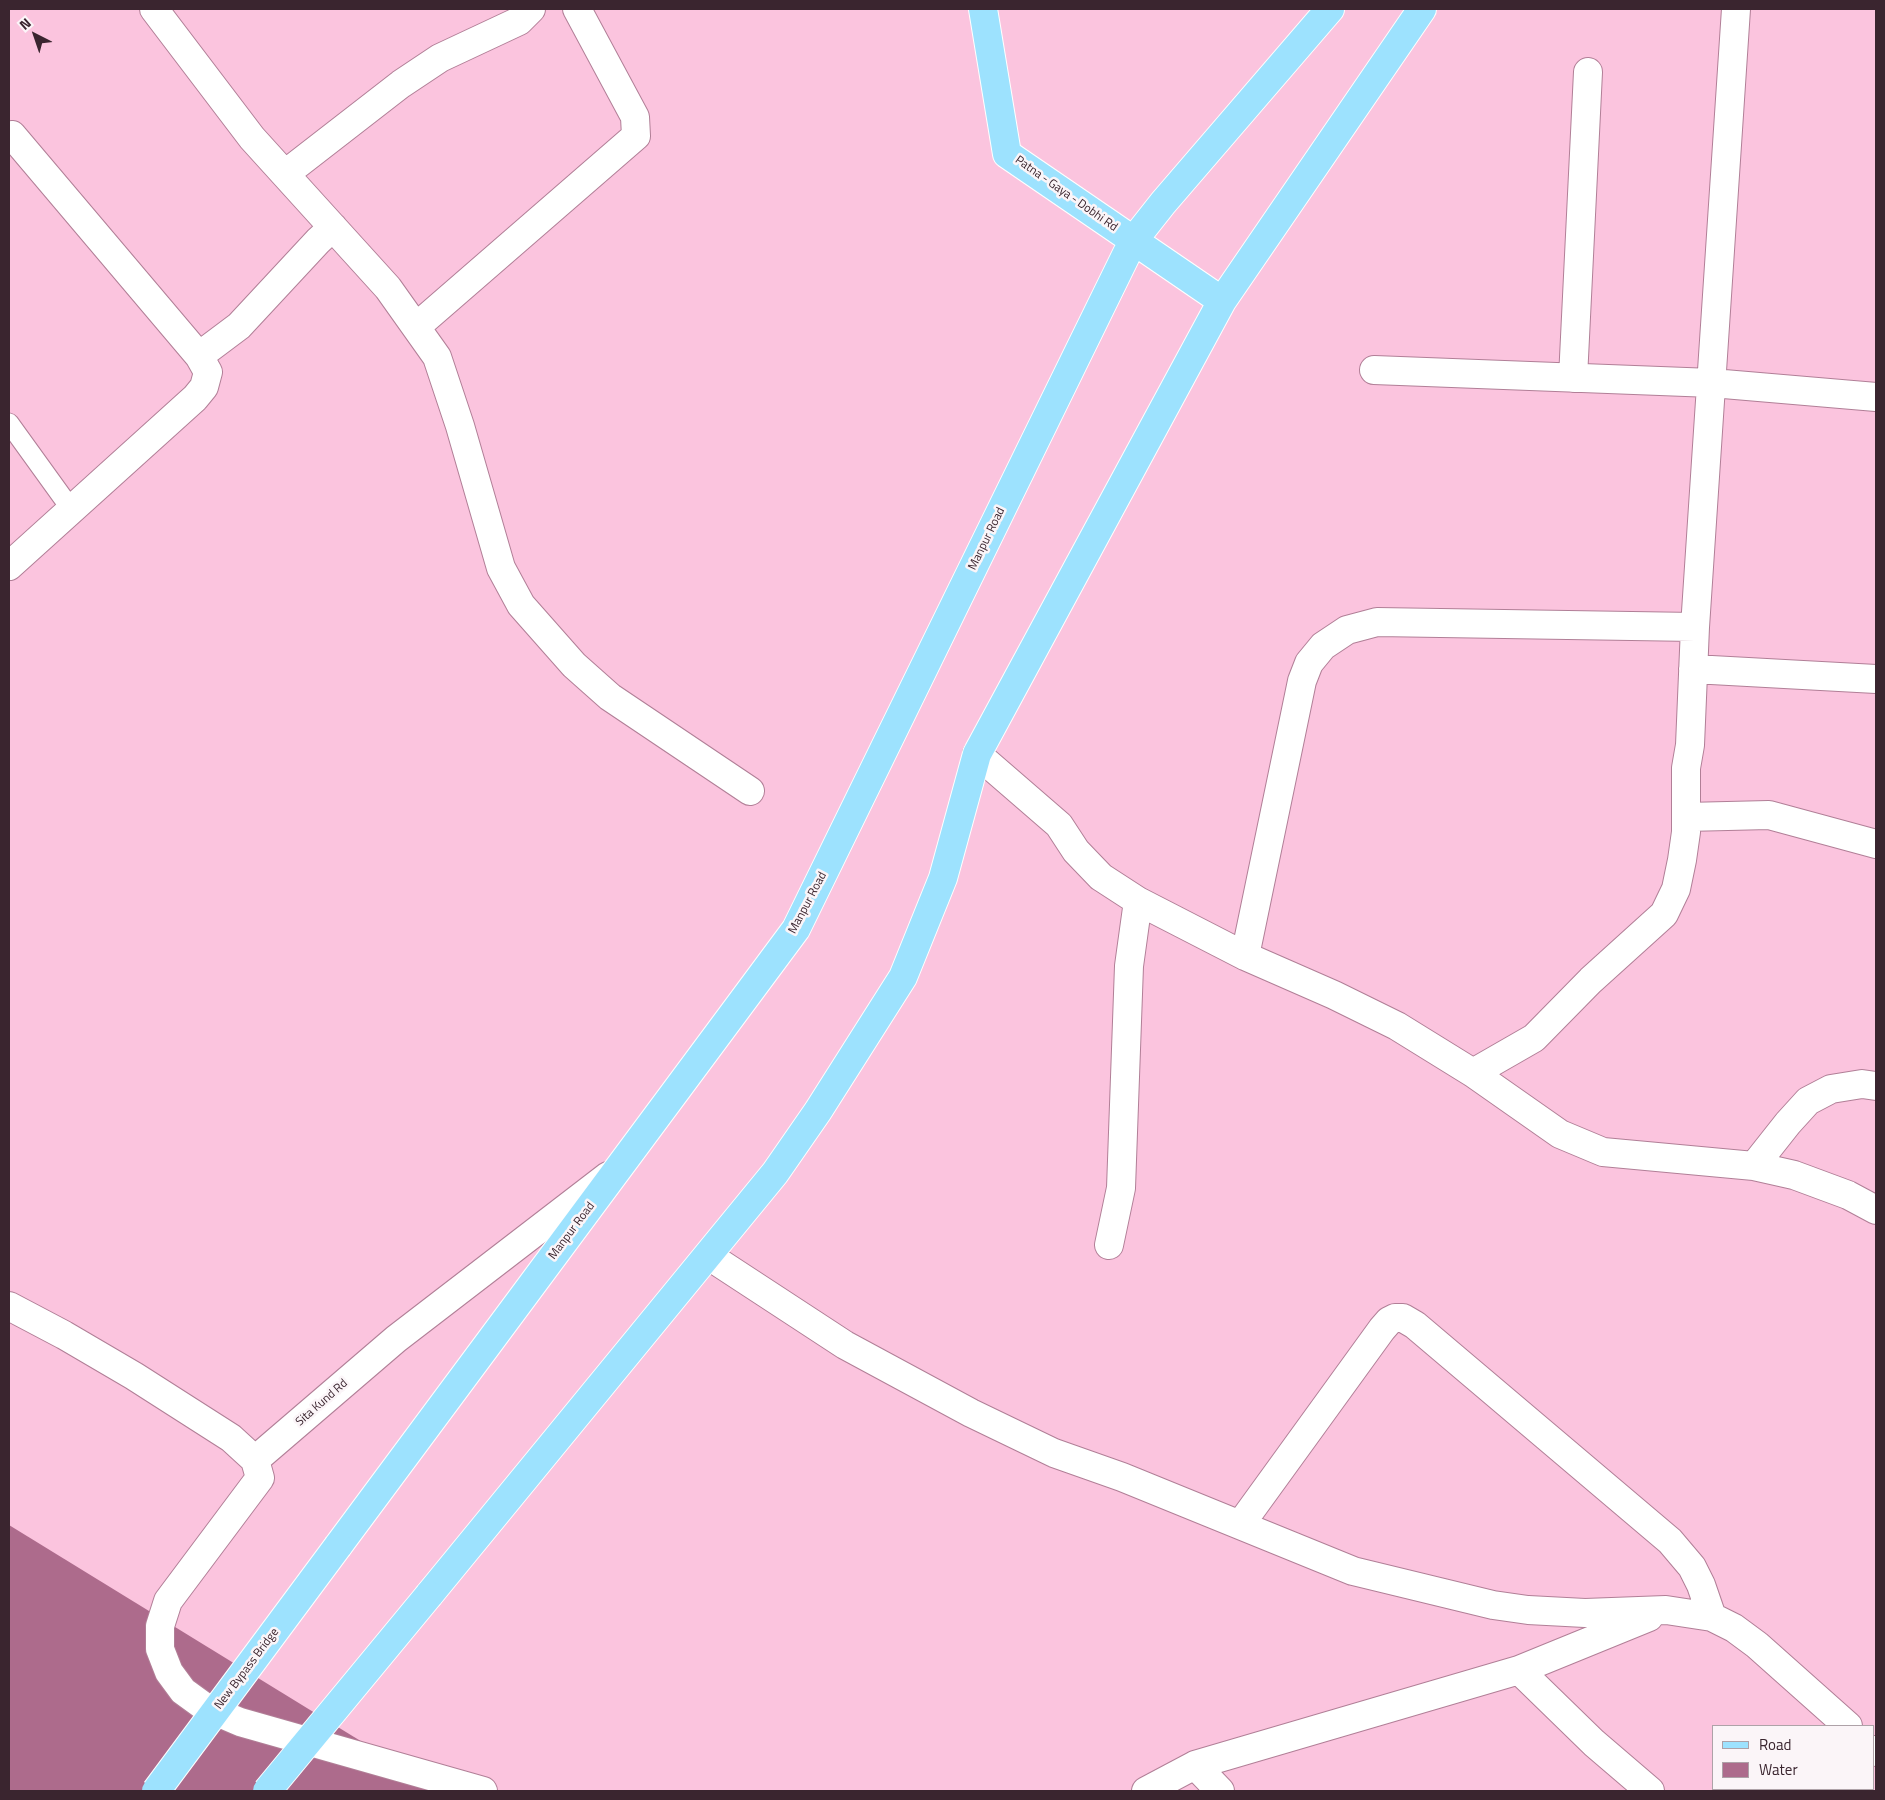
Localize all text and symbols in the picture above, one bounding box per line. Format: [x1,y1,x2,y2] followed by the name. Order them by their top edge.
[10,10,60,60] north arrow
[14,12,35,34] text: N
[1012,153,1120,235] street label: Patna - Gaya - Dobhi Rd
[966,505,1008,573] street label: Manpur Road
[786,870,830,936] street label: Manpur Road
[546,1200,598,1262] street label: Manpur Road
[293,1377,351,1429] street label: Sita Kund Rd
[212,1626,282,1712] street label: New Bypass Bridge
[1712,1725,1875,1790] legend
[1759,1733,1791,1756] text: Road
[1759,1758,1798,1781] text: Water

